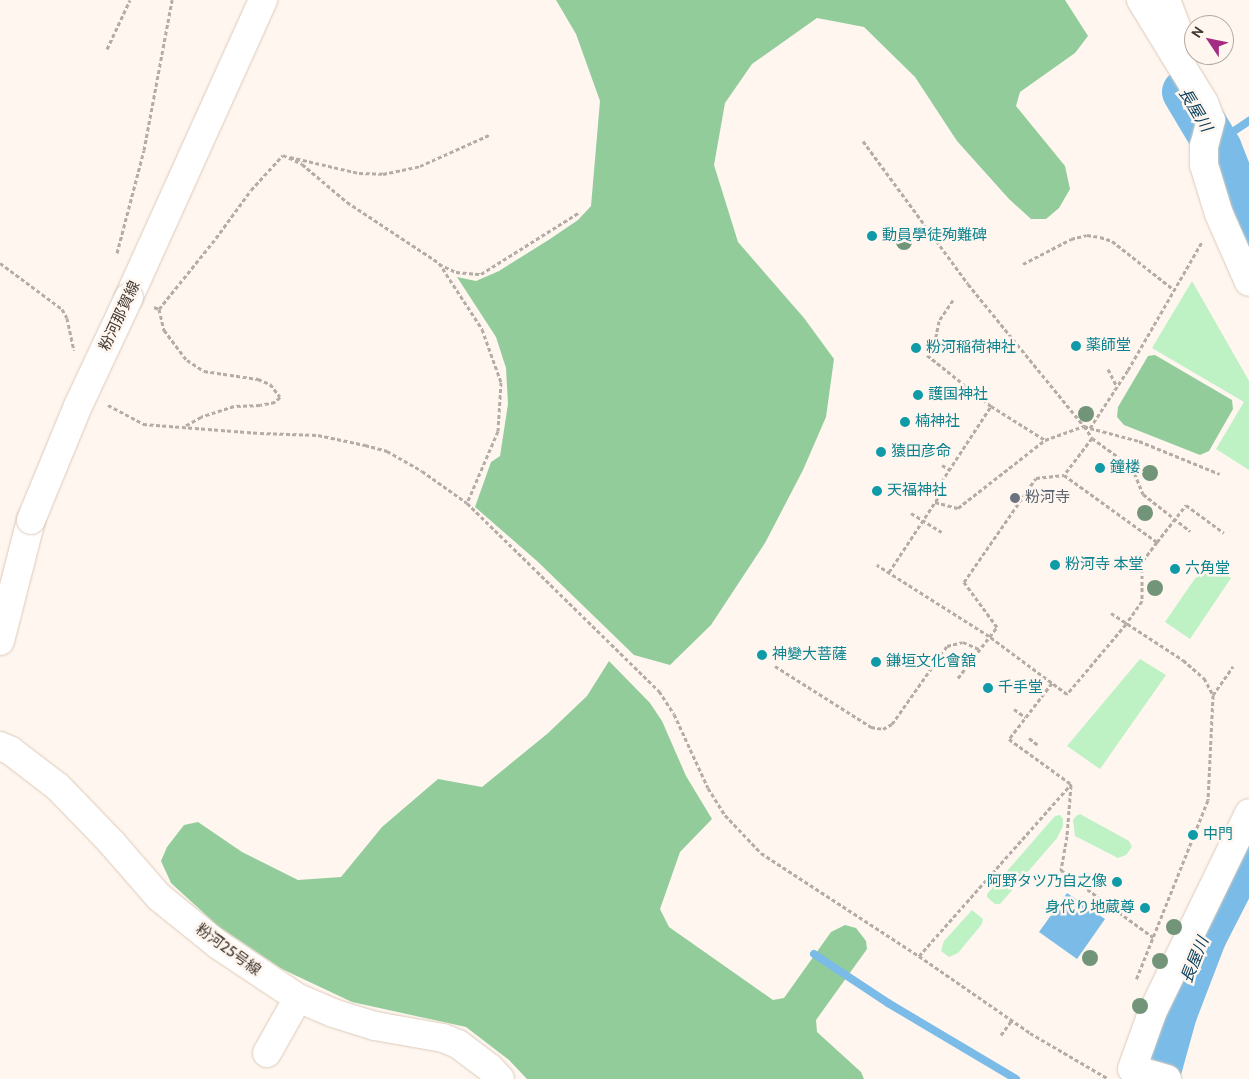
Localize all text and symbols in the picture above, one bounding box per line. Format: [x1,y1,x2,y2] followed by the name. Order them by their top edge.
[1184,15,1234,65] north arrow
[1187,23,1208,41] text: N
[1174,84,1216,136] water label: 長屋川
[882,227,987,245] place label: 動員學徒殉難碑
[866,230,878,242] marker: 動員學徒殉難碑
[96,278,144,354] street label: 粉河那賀線
[1086,337,1131,355] place label: 薬師堂
[926,339,1016,357] place label: 粉河稲荷神社
[1070,340,1082,352] marker: 薬師堂
[910,342,922,354] marker: 粉河稲荷神社
[928,386,988,404] place label: 護国神社
[912,389,924,401] marker: 護国神社
[915,413,960,431] place label: 楠神社
[899,416,911,428] marker: 楠神社
[891,443,951,461] place label: 猿田彦命
[875,446,887,458] marker: 猿田彦命
[1110,459,1140,477] place label: 鐘楼
[1094,462,1106,474] marker: 鐘楼
[887,482,947,500] place label: 天福神社
[871,485,883,497] marker: 天福神社
[1025,489,1070,507] place label: 粉河寺
[1009,492,1021,504] marker: 粉河寺
[1065,556,1143,574] place label: 粉河寺 本堂
[1049,559,1061,571] marker: 粉河寺 本堂
[1185,560,1230,578] place label: 六角堂
[1169,563,1181,575] marker: 六角堂
[772,646,847,664] place label: 神變大菩薩
[756,649,768,661] marker: 神變大菩薩
[886,653,976,671] place label: 鎌垣文化會舘
[870,656,882,668] marker: 鎌垣文化會舘
[998,679,1043,697] place label: 千手堂
[982,682,994,694] marker: 千手堂
[1203,826,1233,844] place label: 中門
[1187,829,1199,841] marker: 中門
[987,873,1107,891] place label: 阿野タツ乃自之像
[1111,876,1123,888] marker: 阿野タツ乃自之像
[1045,899,1135,917] place label: 身代り地蔵尊
[1139,902,1151,914] marker: 身代り地蔵尊
[192,920,264,980] street label: 粉河25号線
[1177,934,1213,986] water label: 長屋川

